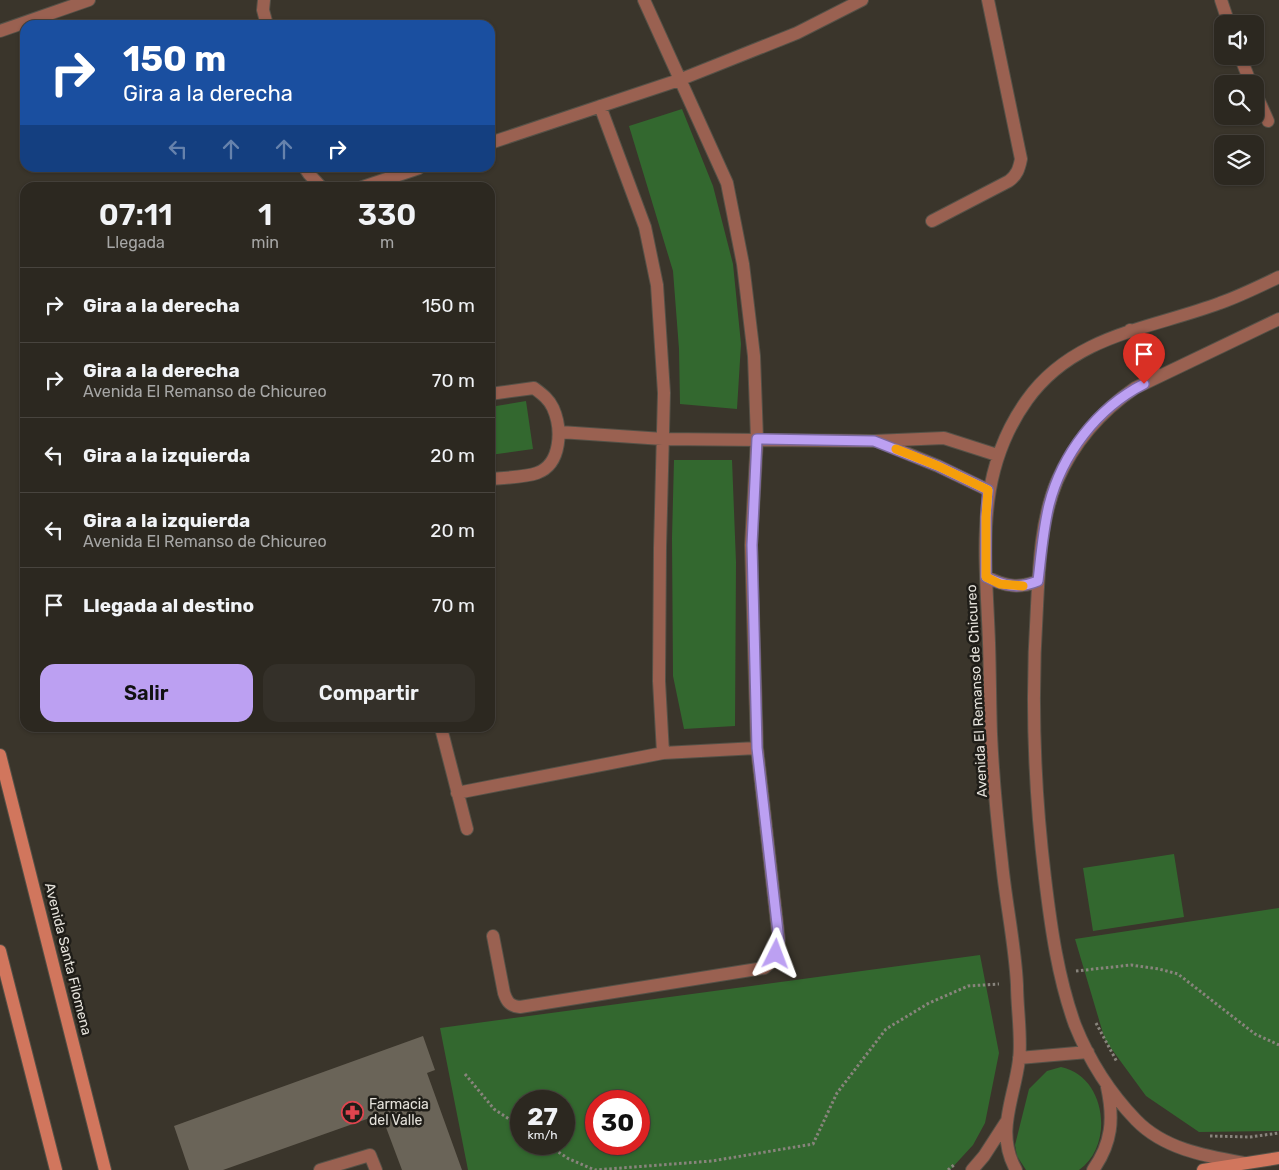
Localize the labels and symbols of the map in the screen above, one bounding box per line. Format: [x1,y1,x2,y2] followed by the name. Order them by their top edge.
[1123,333,1165,384] pin
[963,584,991,798] street label: Avenida El Remanso de Chicureo
[41,881,95,1037] street label: Avenida Santa Filomena
[749,927,801,979] position arrow
[585,1090,650,1155] speed limit sign: 30
[369,1096,429,1129] place label: Farmacia del Valle
[341,1100,365,1124] pharmacy icon: Farmacia del Valle

